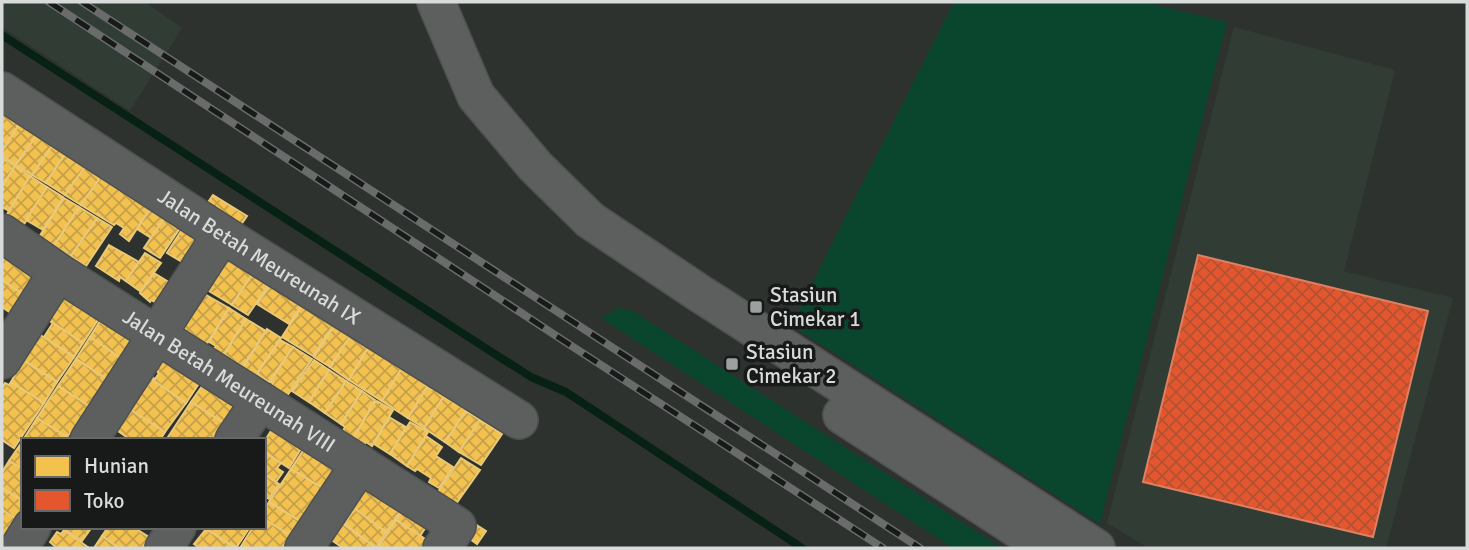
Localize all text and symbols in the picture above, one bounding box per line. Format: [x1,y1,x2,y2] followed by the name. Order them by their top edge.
[153,183,365,330] street label: Jalan Betah Meureunah IX
[770,282,860,332] place label: Stasiun Cimekar 1
[748,299,764,315] marker: Stasiun Cimekar 1
[118,304,340,458] street label: Jalan Betah Meureunah VIII
[746,339,836,389] place label: Stasiun Cimekar 2
[724,356,740,372] marker: Stasiun Cimekar 2
[21,438,266,529] legend
[84,453,149,479] text: Hunian
[84,488,125,514] text: Toko

